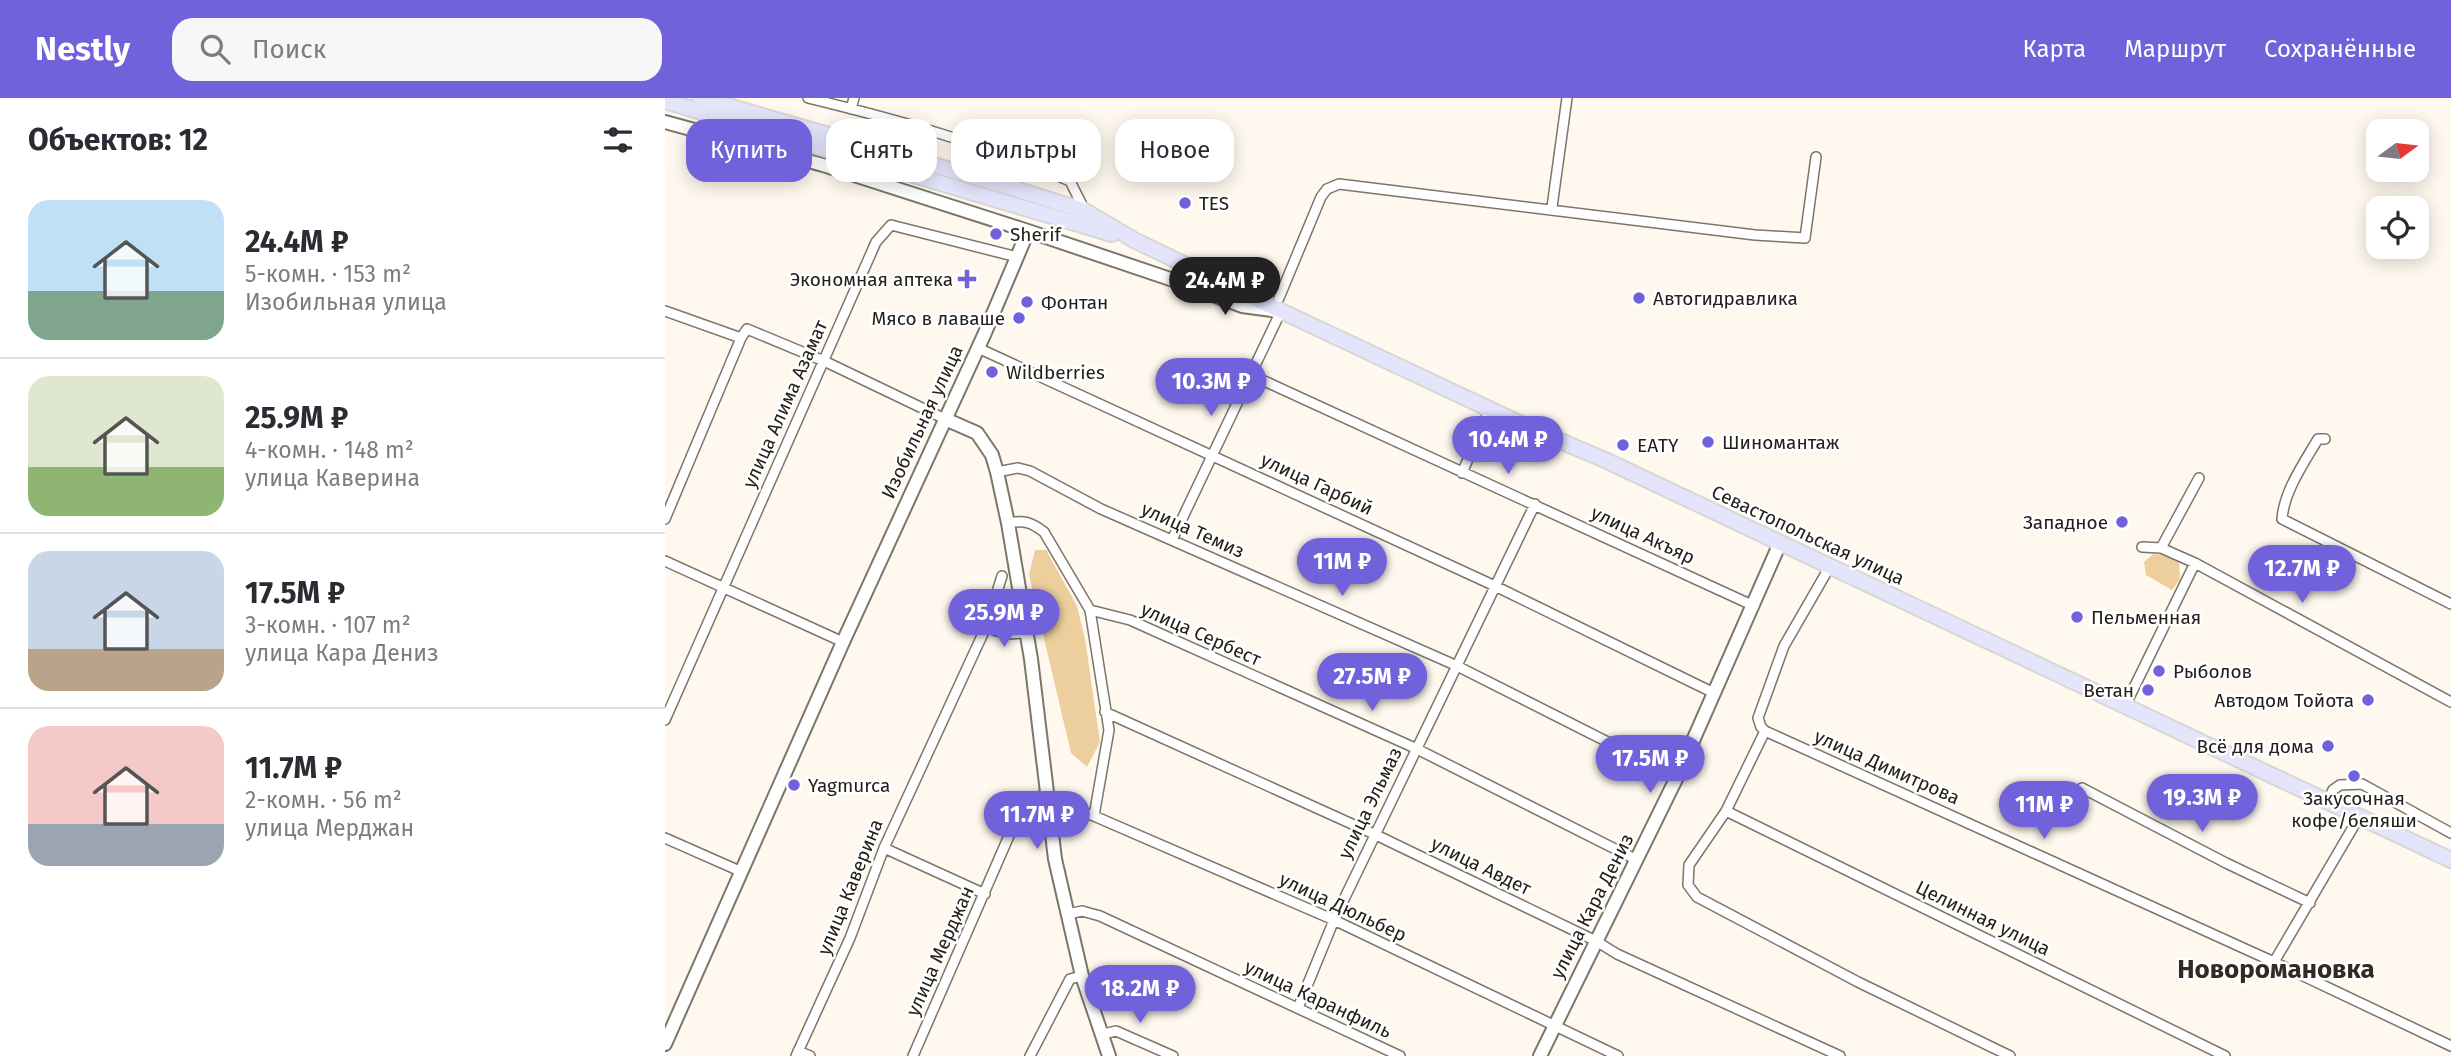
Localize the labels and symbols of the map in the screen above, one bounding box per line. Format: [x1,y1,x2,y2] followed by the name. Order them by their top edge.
[2366,119,2429,182] north arrow
[1199,192,1229,215] place label: TES
[1177,195,1193,211] marker: TES
[1010,223,1063,246] place label: Sherif
[988,226,1004,242] marker: Sherif
[1160,258,1290,317] pin: 24.4M ₽
[790,268,953,291] place label: Экономная аптека
[959,271,975,287] marker: Экономная аптека
[1653,287,1798,310] place label: Автогидравлика
[1631,290,1647,306] marker: Автогидравлика
[1041,291,1108,314] place label: Фонтан
[1019,294,1035,310] marker: Фонтан
[872,307,1005,330] place label: Мясо в лаваше
[1011,310,1027,326] marker: Мясо в лаваше
[738,316,833,491] street label: улица Алима Азамат
[876,342,968,502] street label: Изобильная улица
[1146,358,1276,418] pin: 10.3M ₽
[1006,361,1105,384] place label: Wildberries
[984,364,1000,380] marker: Wildberries
[1443,416,1573,476] pin: 10.4M ₽
[1722,431,1840,454] place label: Шиномантаж
[1637,434,1679,457] place label: EАTY
[1700,434,1716,450] marker: Шиномантаж
[1615,437,1631,453] marker: EАTY
[1257,448,1377,520] street label: улица Гарбий
[1708,480,1908,590] street label: Севастопольская улица
[1138,497,1248,563] street label: улица Темиз
[1587,501,1699,569] street label: улица Акъяр
[2023,511,2108,534] place label: Западное
[2114,514,2130,530] marker: Западное
[1293,538,1391,598] pin: 11M ₽
[2237,546,2367,605] pin: 12.7M ₽
[939,589,1069,649] pin: 25.9M ₽
[1137,597,1265,671] street label: улица Сербест
[2091,606,2201,629] place label: Пельменная
[2069,609,2085,625] marker: Пельменная
[1307,654,1437,713] pin: 27.5M ₽
[2173,660,2252,683] place label: Рыболов
[2151,663,2167,679] marker: Рыболов
[2083,679,2134,702] place label: Ветан
[2140,682,2156,698] marker: Ветан
[2214,689,2354,712] place label: Автодом Тойота
[2360,692,2376,708] marker: Автодом Тойота
[1811,725,1963,809] street label: улица Димитрова
[2196,735,2314,758] place label: Всё для дома
[1585,736,1715,795] pin: 17.5M ₽
[2320,738,2336,754] marker: Всё для дома
[1333,743,1407,863] street label: улица Эльмаз
[2346,768,2362,784] marker: Закусочная кофе/беляши
[808,774,890,797] place label: Yagmurca
[2137,774,2267,834] pin: 19.3M ₽
[786,777,802,793] marker: Yagmurca
[1995,782,2093,841] pin: 11M ₽
[2291,787,2417,832] place label: Закусочная кофе/беляши
[972,792,1102,851] pin: 11.7M ₽
[812,816,888,958] street label: улица Каверина
[1545,830,1639,982] street label: улица Кара Дениз
[1427,832,1535,900] street label: улица Авдет
[1276,867,1410,947] street label: улица Дюльбер
[1912,876,2054,960] street label: Целинная улица
[901,882,979,1020] street label: улица Мерджан
[2177,954,2375,985] district label: Новоромановка
[1241,955,1395,1043] street label: улица Каранфиль
[1075,965,1205,1025] pin: 18.2M ₽

